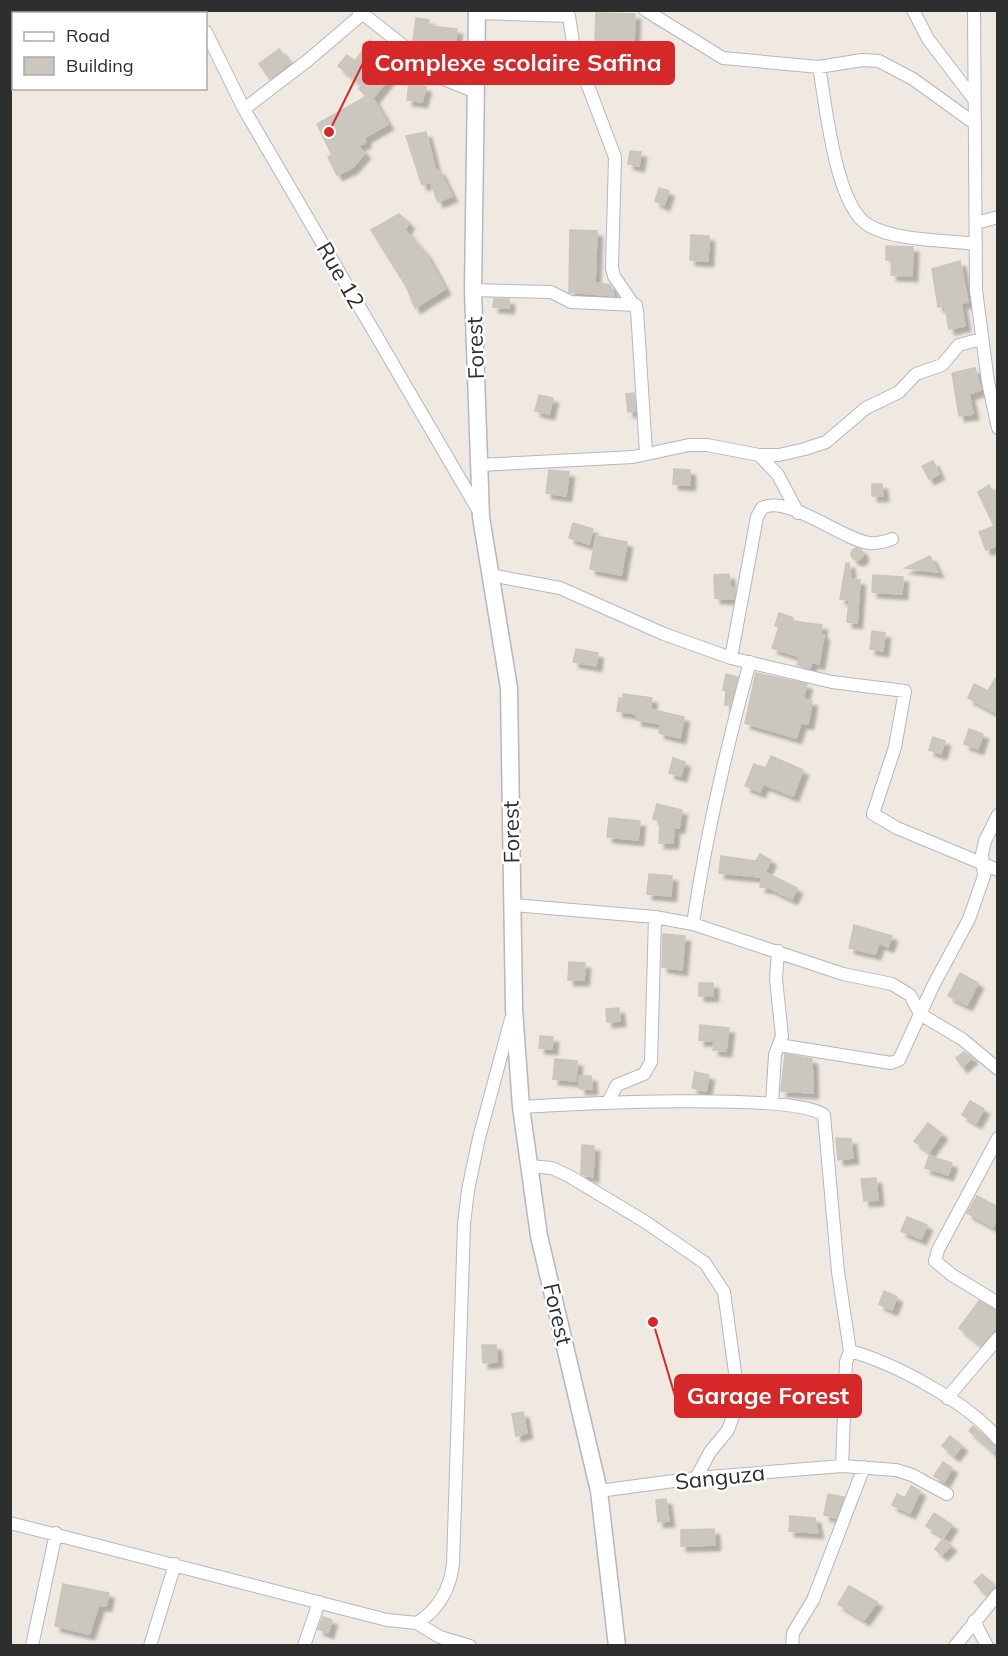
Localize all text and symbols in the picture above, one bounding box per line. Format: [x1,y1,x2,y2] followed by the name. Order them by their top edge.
[12,12,207,90] legend
[66,24,110,47] text: Road
[363,42,674,84] callout: Complexe scolaire Safina
[374,47,662,77] text: Complexe scolaire Safina
[66,54,134,77] text: Building
[311,237,371,313] street label: Rue 12
[460,316,490,380] street label: Forest
[496,800,526,864] street label: Forest
[537,1280,579,1348] street label: Forest
[675,1375,861,1417] callout: Garage Forest
[687,1380,849,1410] text: Garage Forest
[674,1458,766,1496] street label: Sanguza

